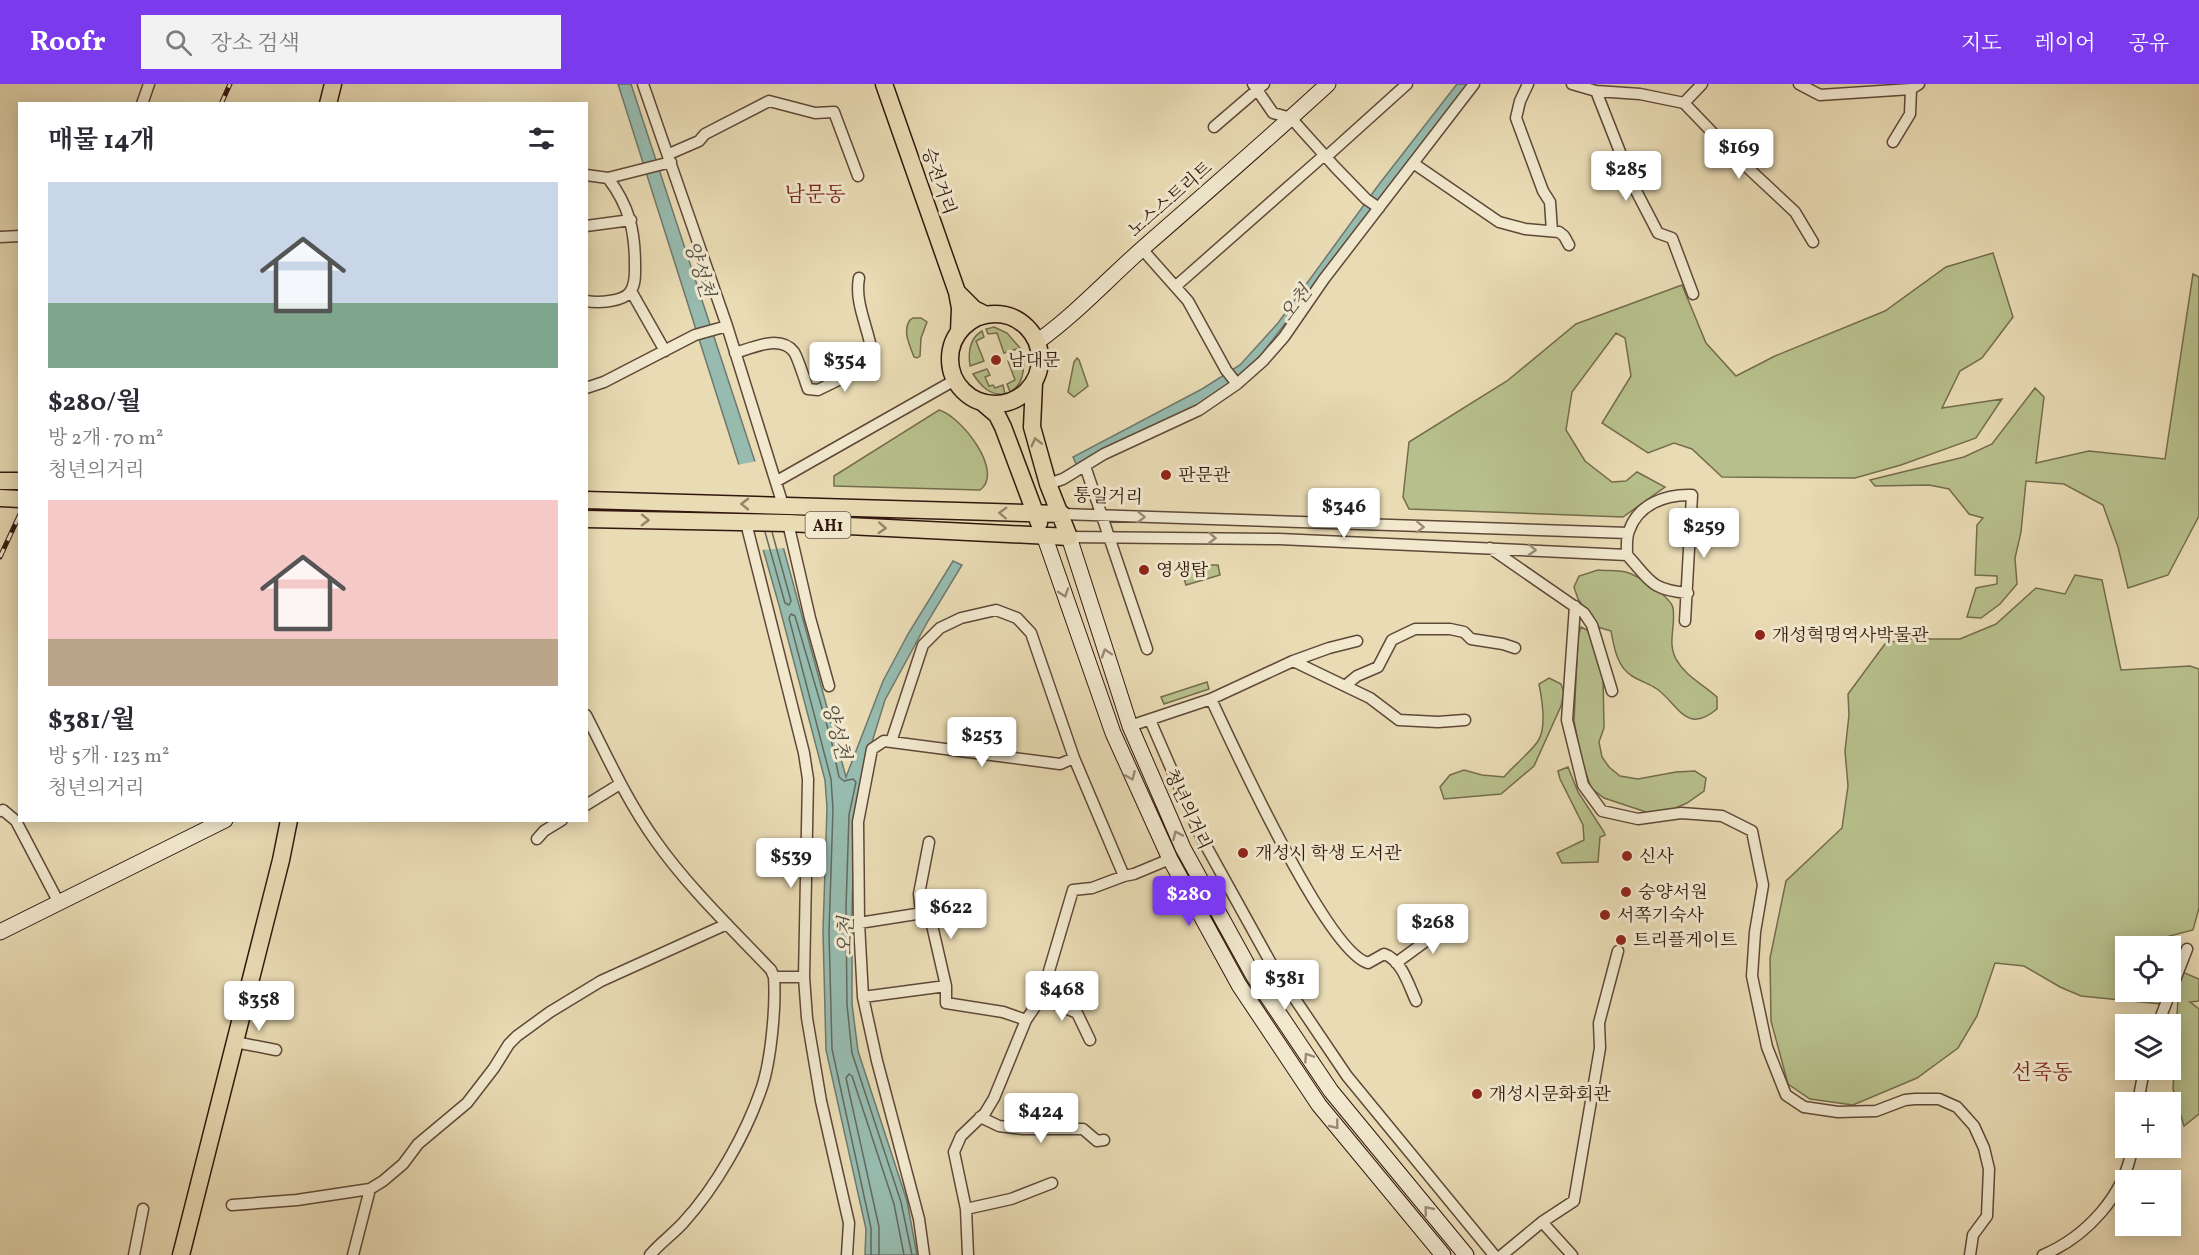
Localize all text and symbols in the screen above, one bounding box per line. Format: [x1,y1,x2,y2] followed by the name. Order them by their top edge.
[141,15,561,69] search box
[30,23,105,62] text: Roofr
[162,26,195,59] icon: search
[210,29,300,60] text: 장소 검색
[1961,30,2002,59] text: 지도
[2035,30,2095,59] text: 레이어
[2128,30,2169,59] text: 공유
[525,122,558,155] icon: filters
[48,123,155,159] text: 매물 14개
[1703,129,1775,180] pin: $169
[1718,134,1760,162] text: $169
[914,145,961,218] street label: 승전거리
[1590,151,1662,202] pin: $285
[1123,156,1219,244] street label: 노스스트리트
[1605,156,1647,184] text: $285
[785,181,845,210] district label: 남문동
[249,221,357,329] icon: home
[676,238,721,303] water label: 양성천
[1274,279,1321,328] water label: 오천
[809,342,881,393] pin: $354
[823,347,867,375] text: $354
[1008,349,1061,374] place label: 남대문
[989,353,1003,367] marker: 남대문
[48,385,141,421] text: $280/월
[48,425,163,453] text: 방 2개 · 70 m²
[1031,438,1044,448] one-way arrow
[48,457,145,485] text: 청년의거리
[1178,464,1231,489] place label: 판문관
[1159,468,1173,482] marker: 판문관
[1073,484,1143,511] street label: 통일거리
[1308,488,1380,539] pin: $346
[1322,493,1366,521] text: $346
[741,498,750,510] one-way arrow
[999,506,1008,519] one-way arrow
[1668,508,1740,559] pin: $259
[1137,510,1146,523] one-way arrow
[806,512,850,538] road number: AH1
[1683,513,1725,541] text: $259
[640,514,649,526] one-way arrow
[1415,521,1424,534] one-way arrow
[877,522,886,535] one-way arrow
[1207,532,1216,545] one-way arrow
[249,539,357,647] icon: home
[1528,543,1537,556] one-way arrow
[1156,559,1209,584] place label: 영생탑
[1137,563,1151,577] marker: 영생탑
[1056,587,1069,598] one-way arrow
[1772,624,1929,649] place label: 개성혁명역사박물관
[1753,628,1767,642] marker: 개성혁명역사박물관
[1101,648,1113,659] one-way arrow
[814,700,857,765] water label: 양성천
[48,703,136,739] text: $381/월
[946,717,1018,768] pin: $253
[961,722,1003,750] text: $253
[48,743,169,771] text: 방 5개 · 123 m²
[1157,765,1216,854] street label: 청년의거리
[1124,769,1136,780] one-way arrow
[48,775,145,803] text: 청년의거리
[1172,830,1184,841] one-way arrow
[755,838,827,889] pin: $539
[1255,842,1402,867] place label: 개성시 학생 도서관
[770,843,812,871] text: $539
[1639,845,1674,870] place label: 신사
[1236,846,1250,860] marker: 개성시 학생 도서관
[1620,849,1634,863] marker: 신사
[1153,876,1225,927] pin: $280
[1167,881,1211,909] text: $280
[1638,881,1708,906] place label: 숭양서원
[1619,885,1633,899] marker: 숭양서원
[915,889,987,940] pin: $622
[930,894,972,922] text: $622
[1397,904,1469,955] pin: $268
[1617,904,1705,929] place label: 서쪽기숙사
[1598,908,1612,922] marker: 서쪽기숙사
[1411,909,1455,937] text: $268
[832,915,862,956] water label: 오천
[1633,929,1738,954] place label: 트리플게이트
[1614,933,1628,947] marker: 트리플게이트
[2115,936,2181,1236] map controls
[2115,936,2181,1002] button: locate
[1249,960,1321,1011] pin: $381
[1265,965,1305,993] text: $381
[1026,971,1098,1022] pin: $468
[1039,976,1085,1004] text: $468
[223,981,295,1032] pin: $358
[238,986,280,1014] text: $358
[2115,1014,2181,1080] button: layers
[1304,1052,1315,1063] one-way arrow
[2012,1059,2072,1088] district label: 선죽동
[1489,1083,1611,1108] place label: 개성시문화회관
[1470,1087,1484,1101] marker: 개성시문화회관
[2115,1092,2181,1158] button: +
[1005,1093,1077,1144] pin: $424
[1018,1098,1064,1126] text: $424
[1327,1118,1338,1129] one-way arrow
[2115,1170,2181,1236] button: −
[1425,1206,1436,1217] one-way arrow

